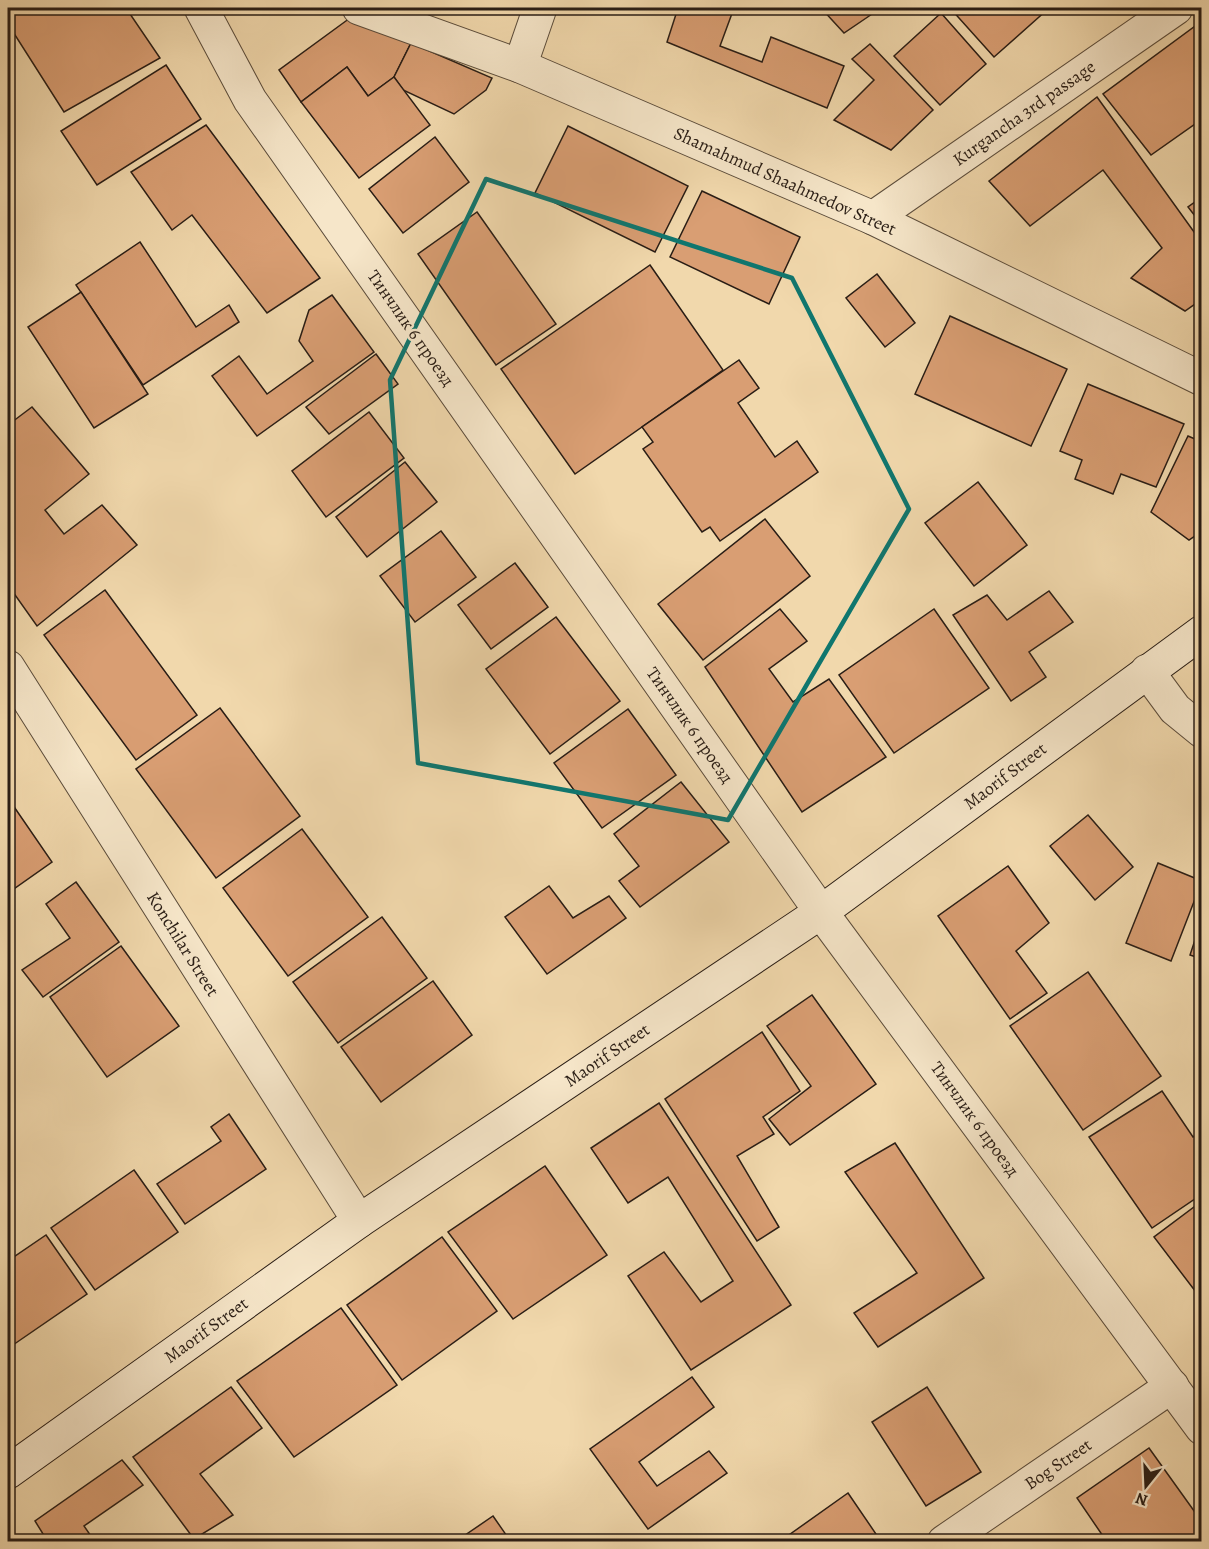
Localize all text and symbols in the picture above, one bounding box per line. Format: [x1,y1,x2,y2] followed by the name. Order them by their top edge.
[948,55,1100,171] street label: Kurgancha 3rd passage
[670,121,900,241] street label: Shamahmud Shaahmedov Street
[362,265,460,391] street label: Тинчлик 6 проезд
[641,662,739,788] street label: Тинчлик 6 проезд
[959,737,1051,815] street label: Maorif Street
[141,887,225,1001] street label: Konchilar Street
[560,1018,654,1092] street label: Maorif Street
[925,1057,1025,1182] street label: Тинчлик 6 проезд
[159,1291,253,1369] street label: Maorif Street
[1020,1433,1096,1495] street label: Bog Street
[1116,1456,1176,1516] north arrow
[1132,1487,1151,1512] text: N

